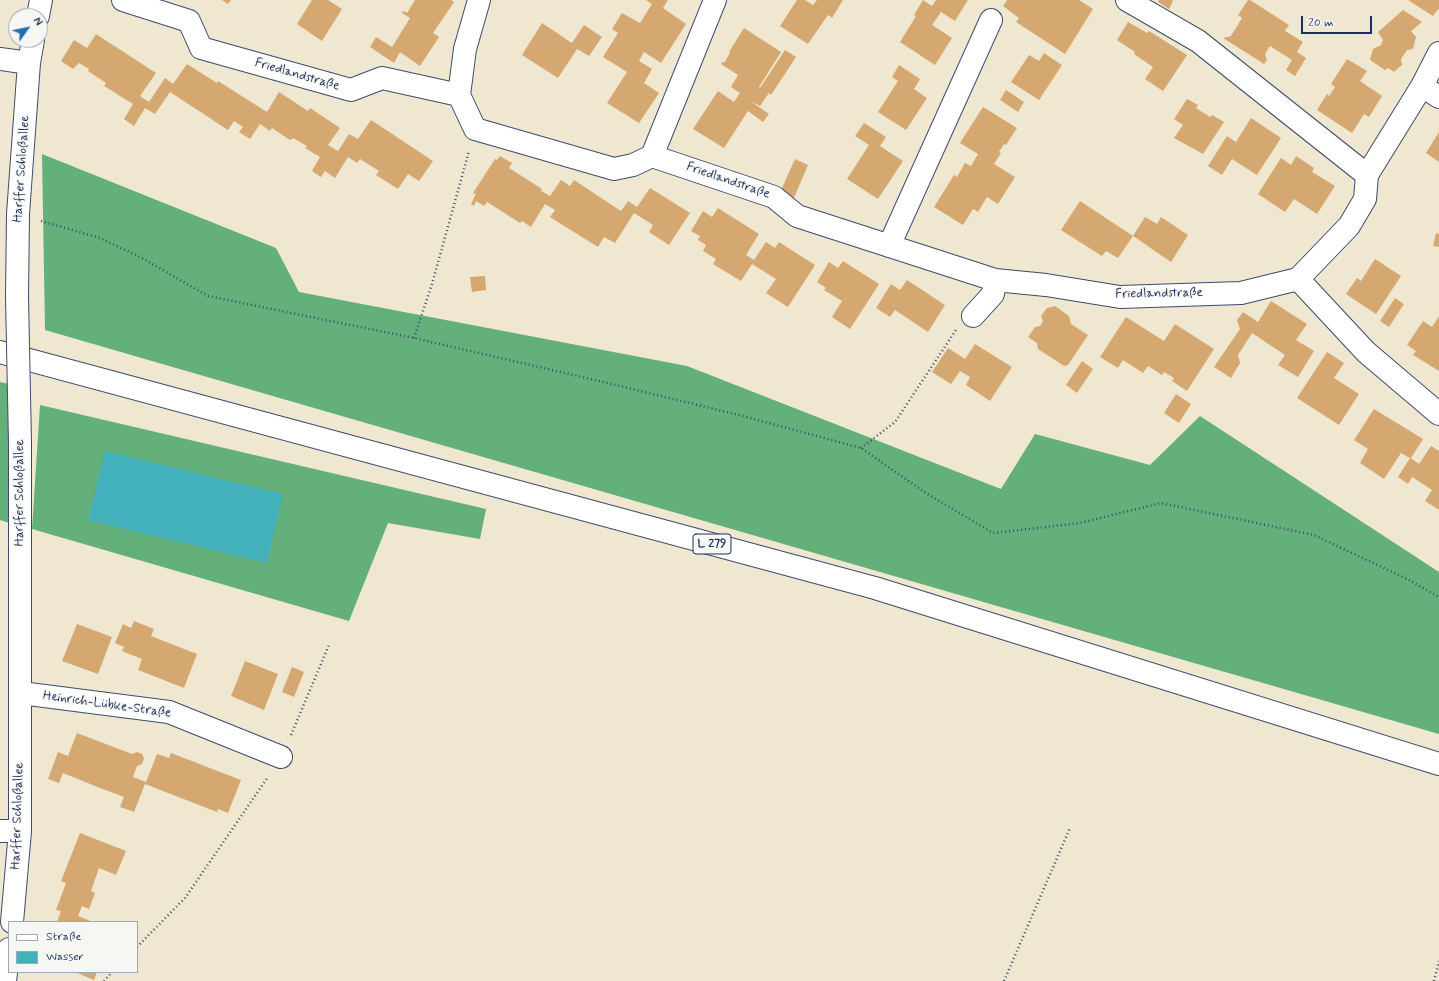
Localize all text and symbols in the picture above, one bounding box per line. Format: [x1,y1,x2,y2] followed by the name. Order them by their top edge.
[8,8,48,48] north arrow
[1303,8,1374,34] scale bar
[29,15,45,29] text: N
[1308,15,1334,31] text: 20 m
[253,55,341,95] street label: Friedlandstraße
[10,115,34,223] street label: Harffer Schloßallee
[684,159,772,203] street label: Friedlandstraße
[1115,285,1203,303] street label: Friedlandstraße
[12,439,28,547] street label: Harffer Schloßallee
[693,534,731,554] road number: L 279
[42,688,172,722] street label: Heinrich-Lübke-Straße
[8,762,28,870] street label: Harffer Schloßallee
[8,921,138,973] legend
[46,929,81,945] text: Straße
[46,949,84,965] text: Wasser

